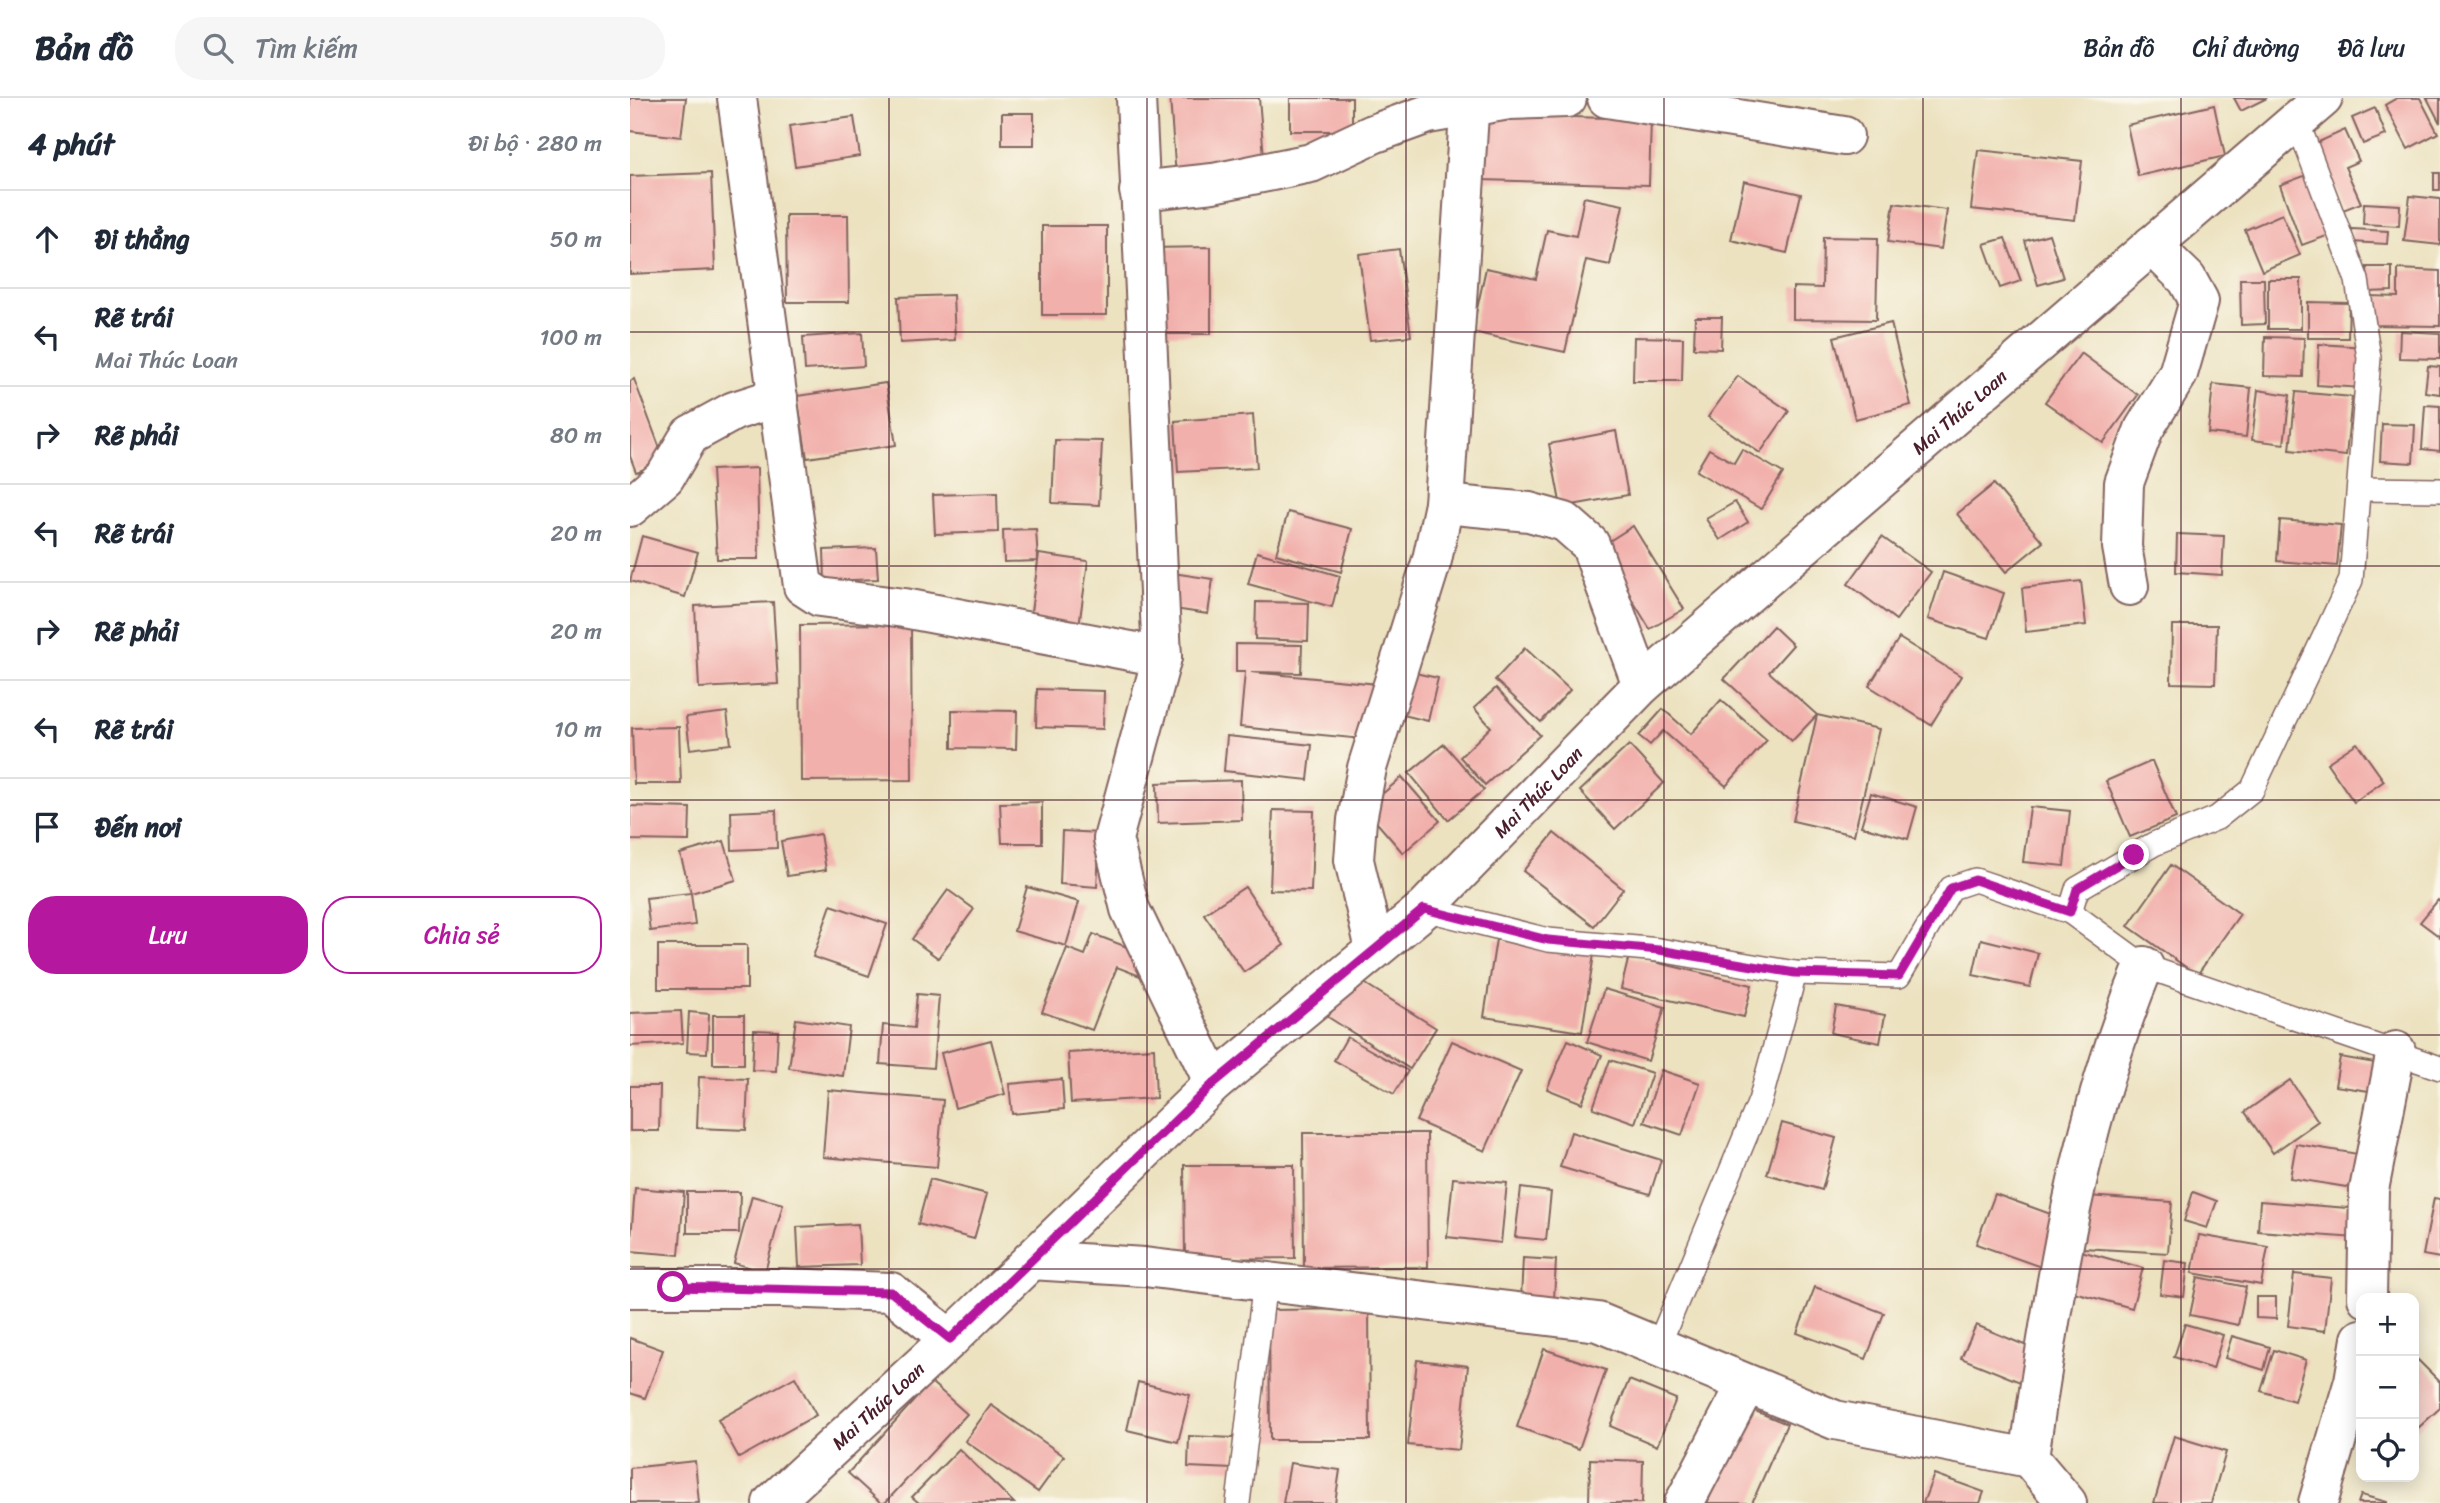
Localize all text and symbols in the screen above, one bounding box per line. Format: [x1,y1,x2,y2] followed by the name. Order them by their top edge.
[175,17,665,80] search box
[35,19,133,77] text: Bản đồ
[255,25,358,71] text: Tìm kiếm
[2083,27,2154,69] text: Bản đồ
[2192,27,2300,69] text: Chỉ đường
[2338,27,2405,69] text: Đã lưu
[199,29,237,67] icon: search
[28,117,114,171] text: 4 phút
[468,123,602,164] text: Đi bộ · 280 m
[95,216,190,262] text: Đi thẳng
[550,219,602,260] text: 50 m
[28,220,66,258] icon: ahead
[95,294,173,340] text: Rẽ trái
[539,317,602,358] text: 100 m
[28,318,66,356] icon: left
[95,340,238,381] text: Mai Thúc Loan
[1904,360,2015,463] street label: Mai Thúc Loan
[95,412,179,458] text: Rẽ phải
[550,415,602,456] text: 80 m
[28,416,66,454] icon: right
[95,510,173,556] text: Rẽ trái
[551,513,602,554] text: 20 m
[28,514,66,552] icon: left
[95,608,179,654] text: Rẽ phải
[551,611,602,652] text: 20 m
[28,612,66,650] icon: right
[95,706,173,752] text: Rẽ trái
[554,709,602,750] text: 10 m
[28,710,66,748] icon: left
[1485,738,1591,846] street label: Mai Thúc Loan
[95,804,181,850] text: Đến nơi
[28,808,66,846] icon: arrive
[2118,839,2149,870] route end
[28,896,308,974] button: Lưu
[322,896,602,974] button: Chia sẻ
[657,1271,688,1302] route start
[2356,1293,2419,1482] map controls
[2356,1293,2419,1356] button: +
[823,1353,933,1458] street label: Mai Thúc Loan
[2356,1356,2419,1419] button: −
[2356,1419,2419,1482] button: locate

